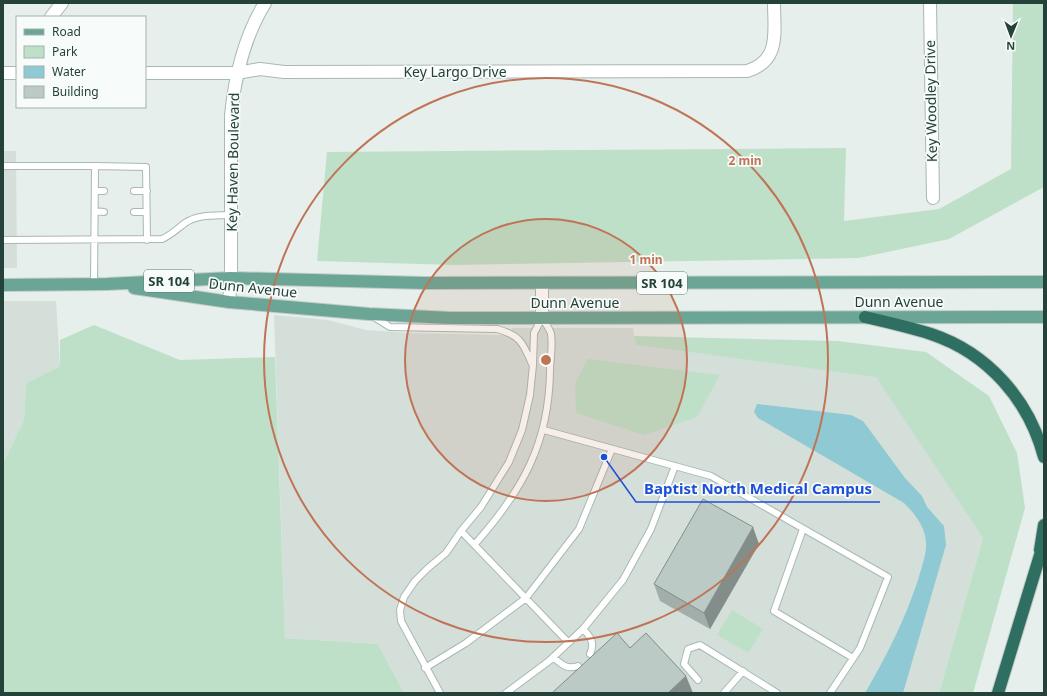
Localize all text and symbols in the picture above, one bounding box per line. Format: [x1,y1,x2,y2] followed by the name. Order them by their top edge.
[16,16,146,108] legend
[991,16,1031,56] north arrow
[52,23,81,40] text: Road
[1006,39,1015,54] text: N
[920,40,941,162] street label: Key Woodley Drive
[52,43,78,60] text: Park
[403,62,507,81] street label: Key Largo Drive
[52,63,86,80] text: Water
[52,83,99,100] text: Building
[222,92,243,232] street label: Key Haven Boulevard
[728,152,762,169] text: 2 min
[629,251,663,268] text: 1 min
[144,270,194,292] road number: SR 104
[637,272,687,294] road number: SR 104
[208,273,298,302] street label: Dunn Avenue
[855,292,944,311] street label: Dunn Avenue
[531,293,620,312] street label: Dunn Avenue
[539,353,553,367] centre of rings
[636,475,880,502] callout: Baptist North Medical Campus
[644,478,872,498] text: Baptist North Medical Campus

